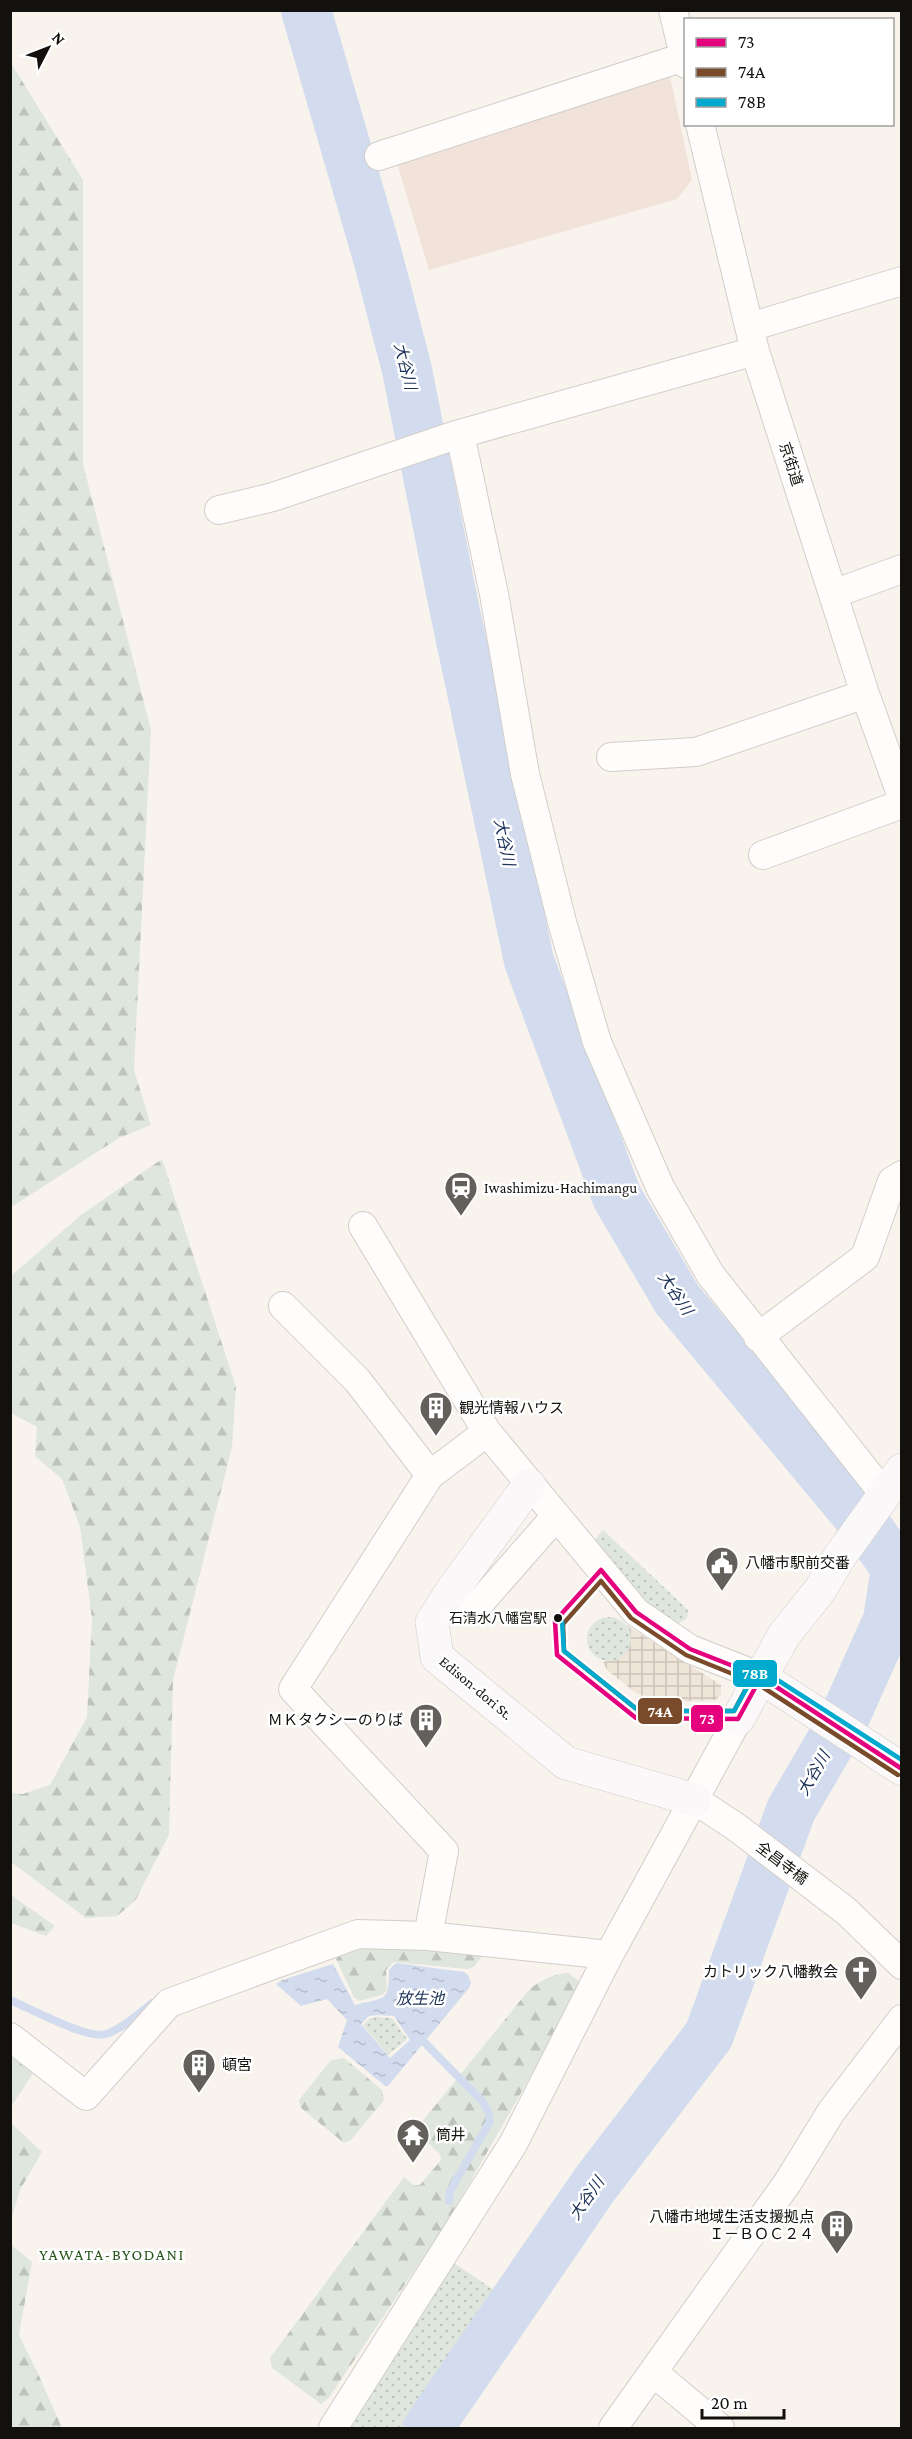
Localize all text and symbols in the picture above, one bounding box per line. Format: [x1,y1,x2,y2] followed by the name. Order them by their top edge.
[18,18,78,78] north arrow
[684,18,894,126] legend
[49,29,69,48] text: N
[738,32,755,52] text: 73
[738,62,766,82] text: 74A
[738,92,766,112] text: 78B
[391,341,420,393] water label: 大谷川
[776,440,806,488] street label: 京街道
[491,817,518,869] water label: 大谷川
[443,1170,479,1217] station icon: Iwashimizu-Hachimangu
[484,1180,637,1197] place label: Iwashimizu-Hachimangu
[655,1269,697,1320] water label: 大谷川
[418,1390,454,1437] building icon: 観光情報ハウス
[459,1400,564,1416] place label: 観光情報ハウス
[704,1545,740,1592] public building icon: 八幡市駅前交番
[745,1555,850,1571] place label: 八幡市駅前交番
[449,1610,547,1626] place label: 石清水八幡宮駅
[552,1612,564,1624] marker: 石清水八幡宮駅
[436,1653,516,1723] street label: Edison-dori St.
[732,1659,778,1688] line badge: 78B
[742,1665,768,1682] text: 78B
[637,1697,683,1725] line badge: 74A
[408,1702,444,1749] building icon: ＭＫタクシーのりば
[647,1703,673,1720] text: 74A
[690,1704,724,1733] line badge: 73
[699,1710,715,1727] text: 73
[268,1712,403,1728] place label: ＭＫタクシーのりば
[794,1746,834,1798] water label: 大谷川
[753,1839,811,1887] street label: 全昌寺橋
[843,1954,879,2001] church icon: カトリック八幡教会
[703,1964,838,1980] place label: カトリック八幡教会
[396,1990,446,2007] water label: 放生池
[181,2047,217,2094] building icon: 頓宮
[222,2057,252,2073] place label: 頓宮
[395,2117,431,2164] temple icon: 筒井
[436,2126,466,2143] place label: 筒井
[566,2172,608,2223] water label: 大谷川
[819,2208,855,2255] building icon: 八幡市地域生活支援拠点 Ｉ－ＢＯＣ２４
[649,2209,814,2242] place label: 八幡市地域生活支援拠点 Ｉ－ＢＯＣ２４
[39,2246,185,2263] district label: YAWATA-BYODANI
[702,2382,784,2420] scale bar
[711,2393,748,2413] text: 20 m

